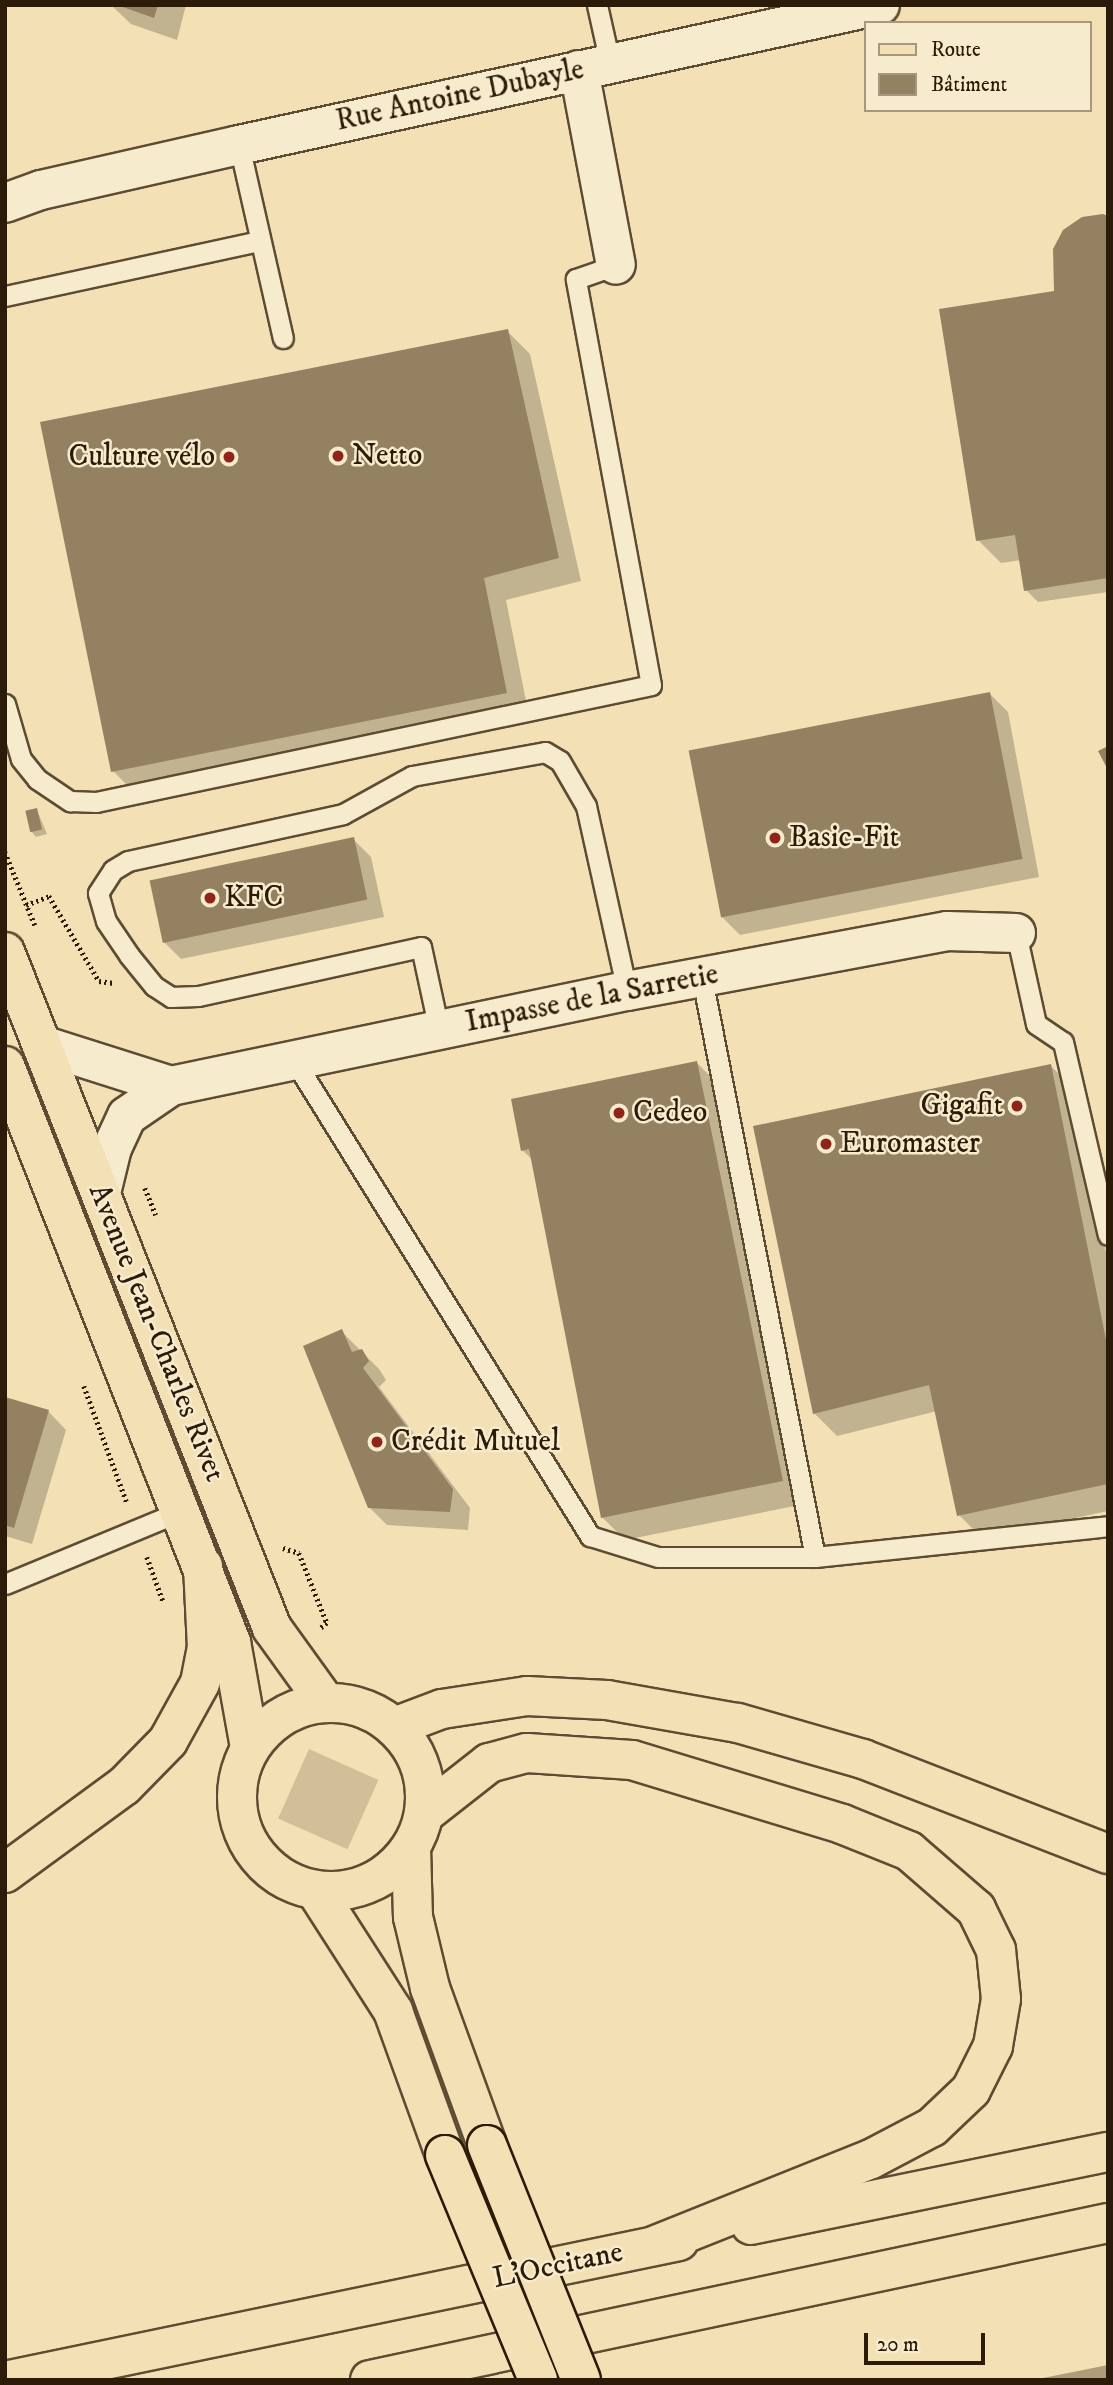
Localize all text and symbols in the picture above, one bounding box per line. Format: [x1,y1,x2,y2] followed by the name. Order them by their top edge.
[864,21,1092,112] legend
[931,37,981,63] text: Route
[333,52,587,140] street label: Rue Antoine Dubayle
[931,72,1007,98] text: Bâtiment
[352,438,422,474] place label: Netto
[69,439,215,475] place label: Culture vélo
[330,448,346,464] marker: Netto
[221,449,237,465] marker: Culture vélo
[789,820,899,856] place label: Basic-Fit
[767,830,783,846] marker: Basic-Fit
[224,880,283,916] place label: KFC
[202,890,218,906] marker: KFC
[463,957,721,1041] street label: Impasse de la Sarretie
[920,1088,1003,1124] place label: Gigafit
[633,1095,707,1131] place label: Cedeo
[1009,1098,1025,1114] marker: Gigafit
[611,1105,627,1121] marker: Cedeo
[840,1126,980,1162] place label: Euromaster
[818,1136,834,1152] marker: Euromaster
[80,1179,232,1487] street label: Avenue Jean-Charles Rivet
[391,1424,560,1460] place label: Crédit Mutuel
[369,1434,385,1450] marker: Crédit Mutuel
[490,2235,626,2297] street label: L'Occitane
[868,2318,989,2362] scale bar
[877,2332,919,2358] text: 20 m

